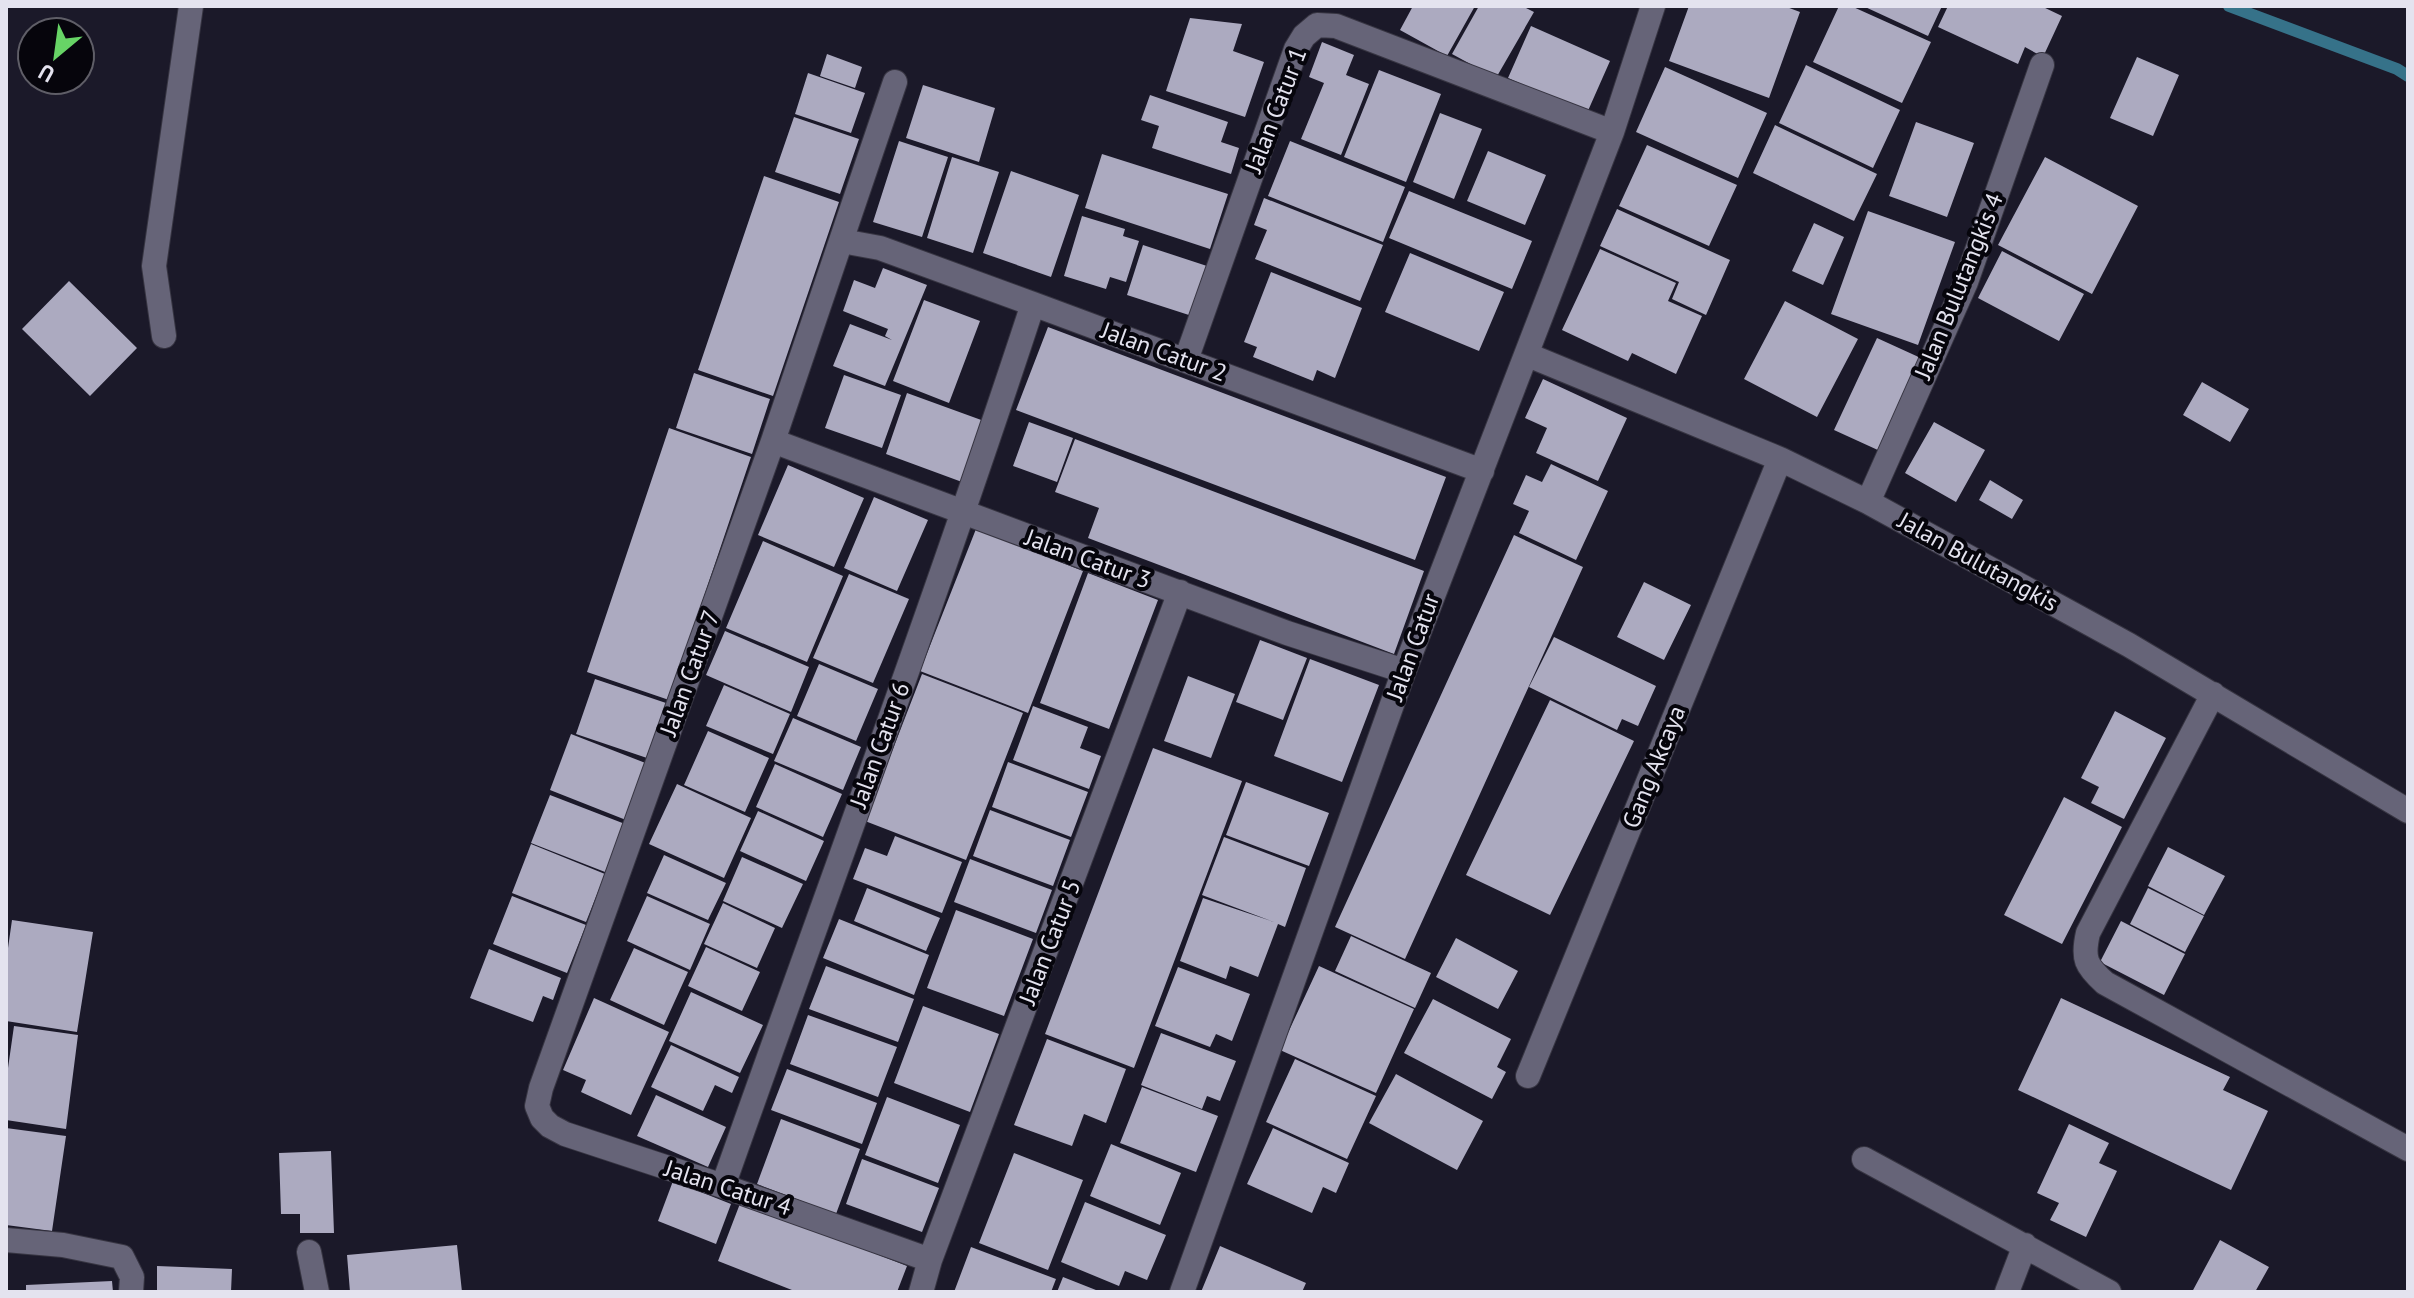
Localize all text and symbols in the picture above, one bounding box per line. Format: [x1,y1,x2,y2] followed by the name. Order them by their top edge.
[16,16,96,96] north arrow
[1237,43,1314,178] street label: Jalan Catur 1
[33,58,59,89] text: U
[1907,188,2010,384] street label: Jalan Bulutangkis 4
[1096,314,1231,389] street label: Jalan Catur 2
[1892,504,2064,618] street label: Jalan Bulutangkis
[1020,521,1155,596] street label: Jalan Catur 3
[1379,589,1446,706] street label: Jalan Catur
[652,606,727,741] street label: Jalan Catur 7
[842,678,917,813] street label: Jalan Catur 6
[1615,701,1692,833] street label: Gang Akcaya
[1011,875,1088,1010] street label: Jalan Catur 5
[660,1152,795,1223] street label: Jalan Catur 4

